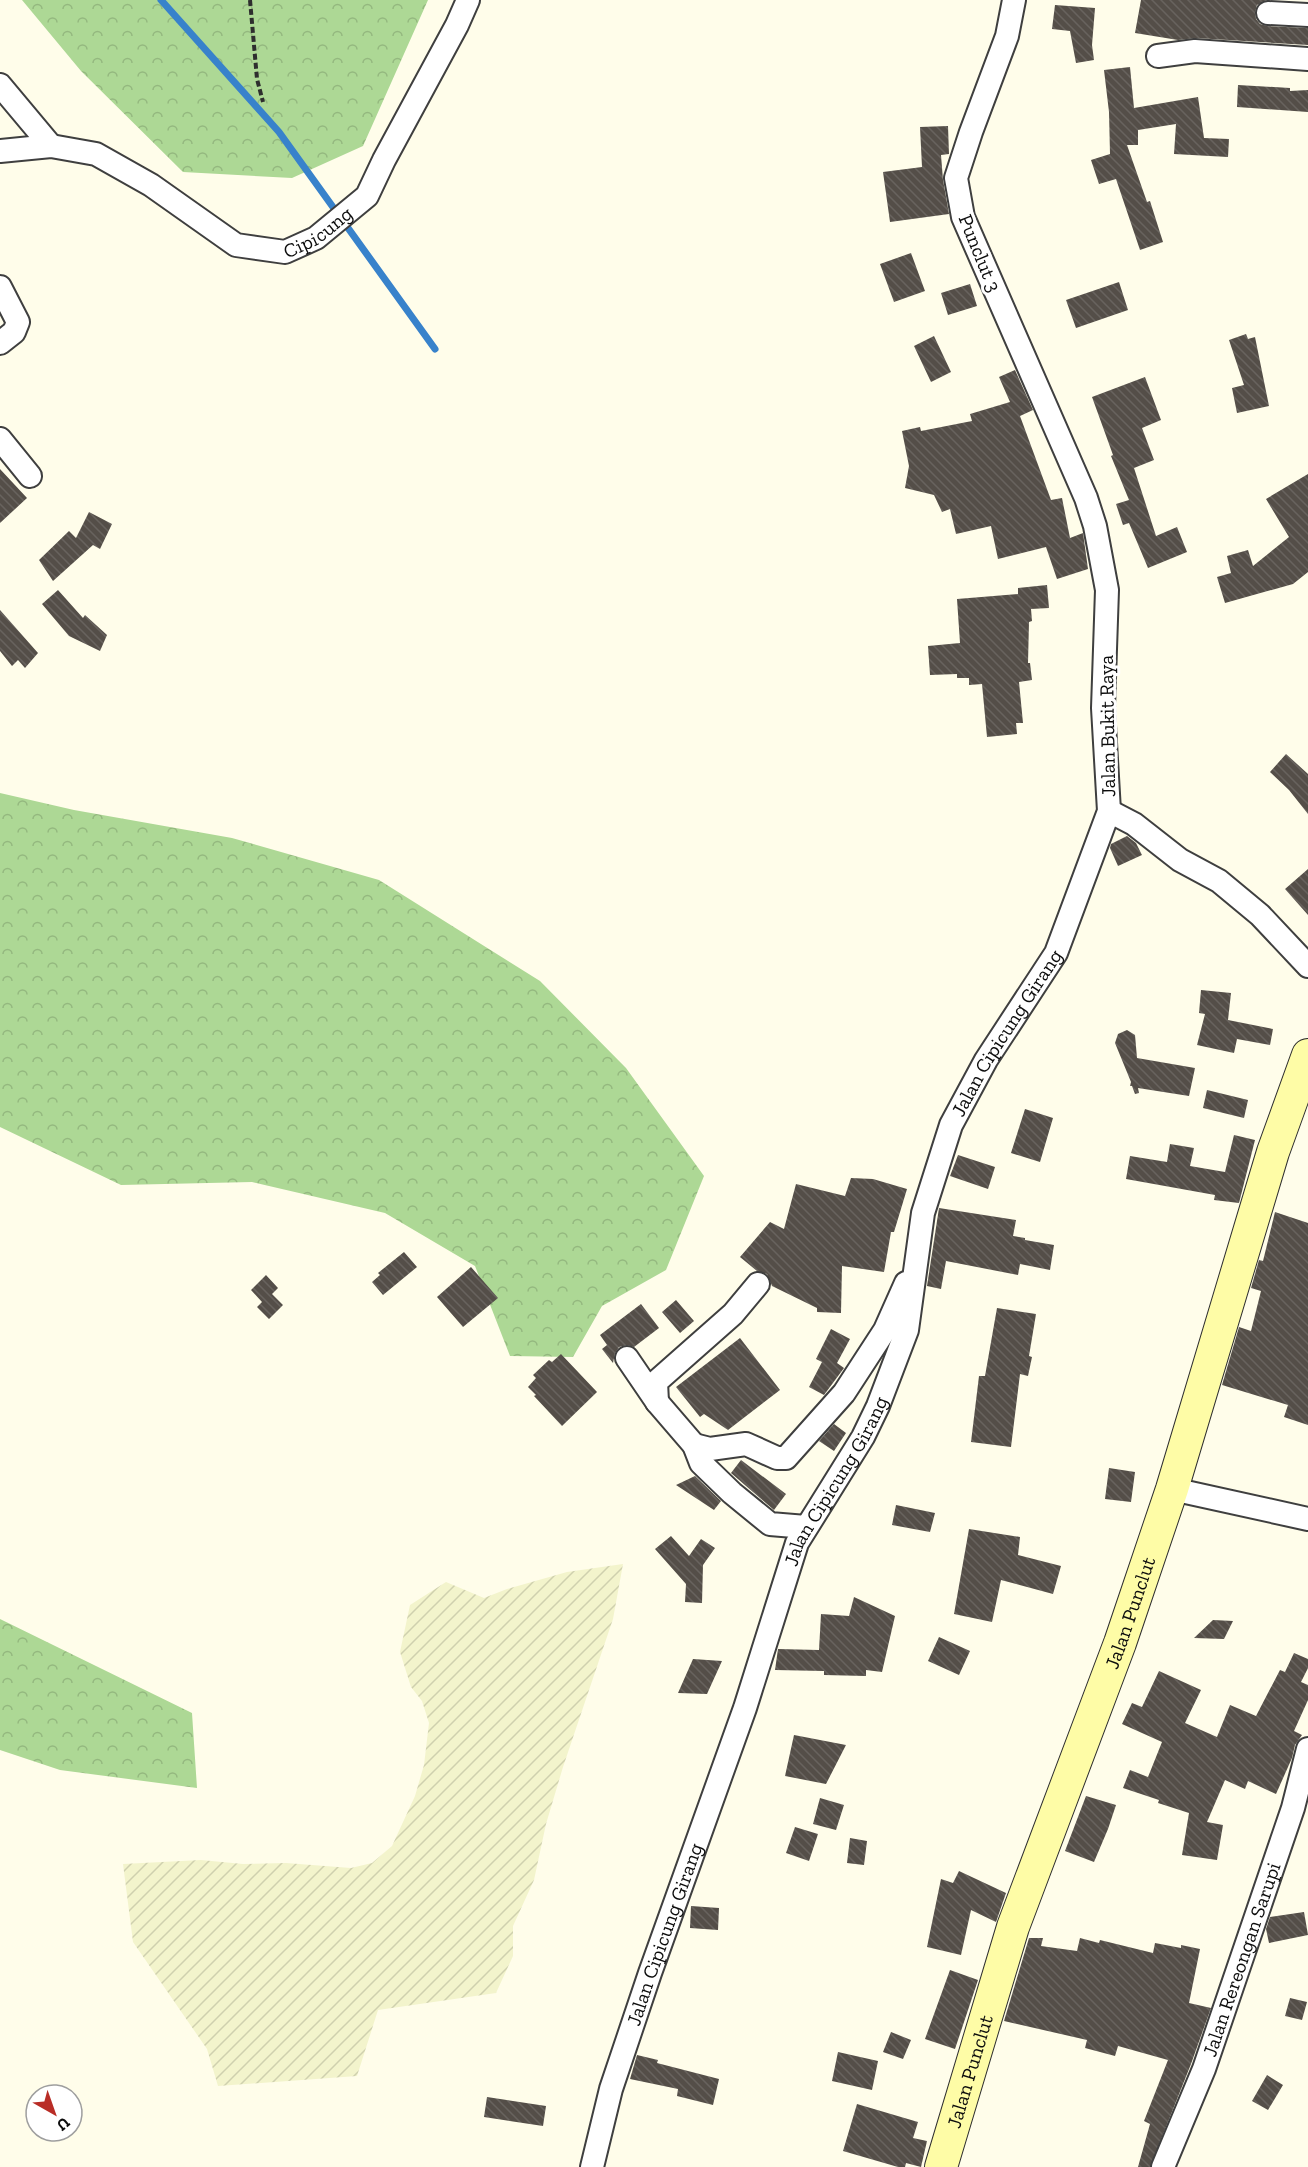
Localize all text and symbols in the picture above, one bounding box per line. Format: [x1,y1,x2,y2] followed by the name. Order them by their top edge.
[279,201,357,263] street label: Cipicung
[954,211,1006,295] street label: Punclut 3
[1094,654,1120,797] street label: Jalan Bukit Raya
[946,945,1067,1120] street label: Jalan Cipicung Girang
[779,1393,893,1569] street label: Jalan Cipicung Girang
[1099,1553,1160,1672] street label: Jalan Punclut
[621,1840,708,2029] street label: Jalan Cipicung Girang
[1197,1859,1286,2060] street label: Jalan Rereongan Sarupi
[941,2011,998,2131] street label: Jalan Punclut
[24,2083,84,2143] north arrow
[52,2113,74,2135] text: U

